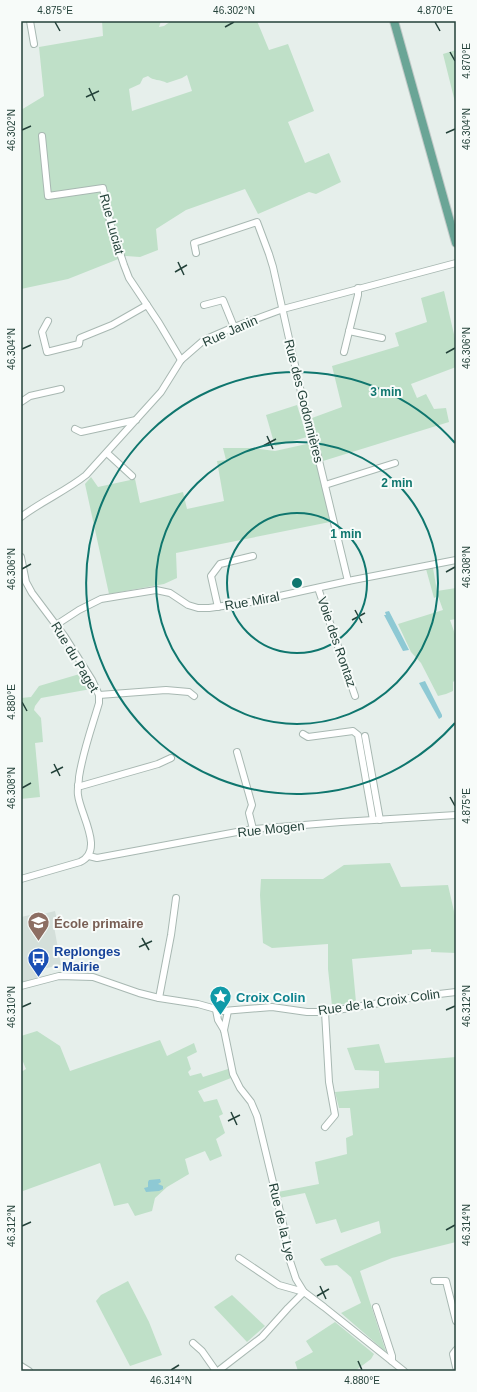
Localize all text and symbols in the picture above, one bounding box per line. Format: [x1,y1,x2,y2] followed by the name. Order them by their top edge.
[37,5,73,16] text: 4.875°E
[213,5,255,16] text: 46.302°N
[417,5,453,16] text: 4.870°E
[461,43,472,79] text: 4.870°E
[461,108,472,150] text: 46.304°N
[6,109,17,151] text: 46.302°N
[97,192,127,256] street label: Rue Luciat
[200,312,260,350] street label: Rue Janin
[461,327,472,369] text: 46.306°N
[6,328,17,370] text: 46.304°N
[281,338,327,465] street label: Rue des Godonnières
[370,385,402,399] text: 3 min
[381,476,413,490] text: 2 min
[330,527,362,541] text: 1 min
[461,546,472,588] text: 46.308°N
[6,548,17,590] text: 46.306°N
[290,576,304,590] centre of rings
[223,589,281,613] street label: Rue Miral
[314,595,360,689] street label: Voie des Rontaz
[48,619,102,695] street label: Rue du Paget
[6,684,17,720] text: 4.880°E
[6,767,17,809] text: 46.308°N
[461,788,472,824] text: 4.875°E
[237,818,305,840] street label: Rue Mogen
[26,910,52,943] school or university icon: École primaire
[54,916,144,931] place label: École primaire
[54,944,120,974] place label: Replonges - Mairie
[26,945,52,978] bus stop icon: Replonges - Mairie
[208,984,234,1017] place icon: Croix Colin
[461,985,472,1027] text: 46.312°N
[6,986,17,1028] text: 46.310°N
[317,986,441,1018] street label: Rue de la Croix Colin
[236,990,305,1005] place label: Croix Colin
[266,1181,298,1263] street label: Rue de la Lye
[461,1204,472,1246] text: 46.314°N
[6,1205,17,1247] text: 46.312°N
[150,1375,192,1386] text: 46.314°N
[344,1375,380,1386] text: 4.880°E

